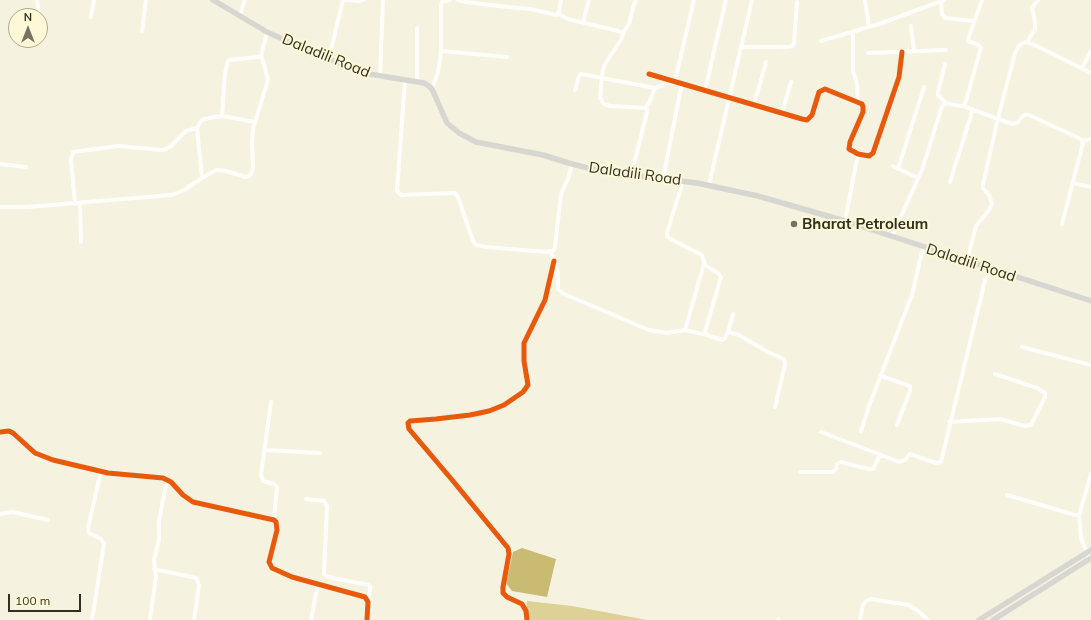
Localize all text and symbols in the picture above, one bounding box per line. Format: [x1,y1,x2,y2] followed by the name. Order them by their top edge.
[8,8,48,48] north arrow
[24,10,32,24] text: N
[279,30,373,82] street label: Daladili Road
[588,159,682,189] street label: Daladili Road
[802,215,928,233] place label: Bharat Petroleum
[789,219,799,229] marker: Bharat Petroleum
[924,240,1018,286] street label: Daladili Road
[10,586,83,612] scale bar
[15,593,50,608] text: 100 m

